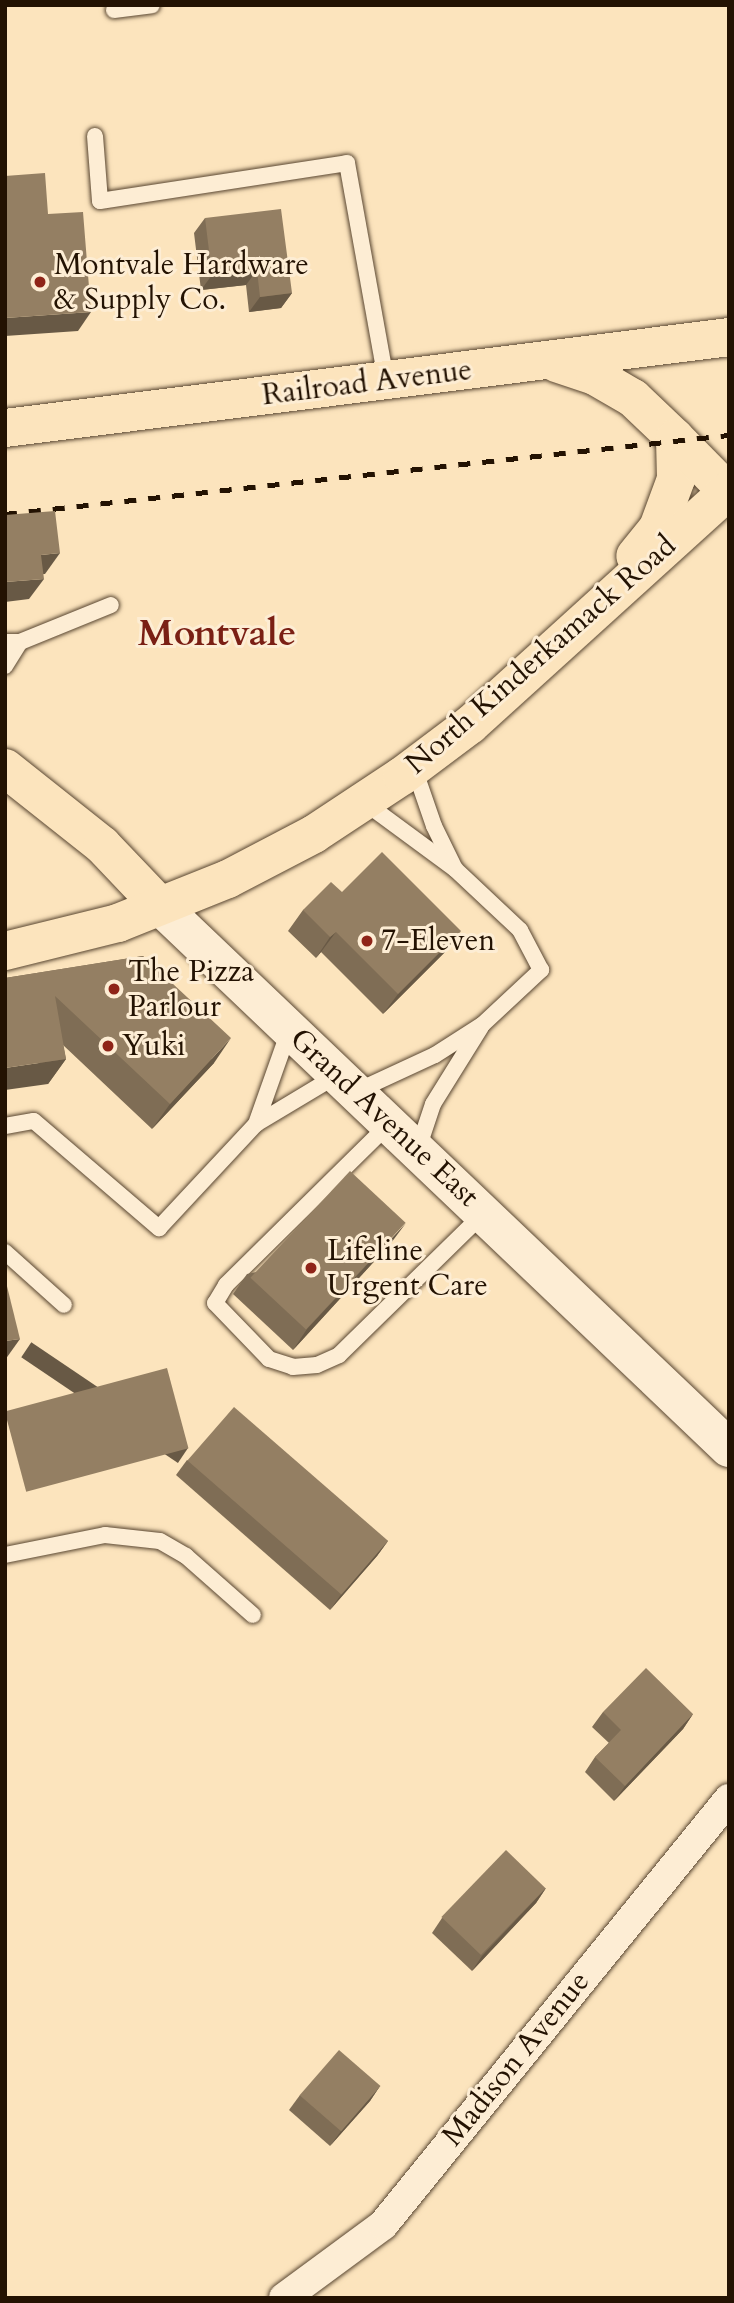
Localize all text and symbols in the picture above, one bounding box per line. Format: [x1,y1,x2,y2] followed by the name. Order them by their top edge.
[54,247,309,318] place label: Montvale Hardware & Supply Co.
[32,274,48,290] marker: Montvale Hardware & Supply Co.
[260,352,474,414] street label: Railroad Avenue
[399,528,683,782] street label: North Kinderkamack Road
[138,611,296,655] district label: Montvale
[381,923,495,959] place label: 7-Eleven
[359,933,375,949] marker: 7-Eleven
[128,954,254,1024] place label: The Pizza Parlour
[106,981,122,997] marker: The Pizza Parlour
[282,1021,486,1215] street label: Grand Avenue East
[122,1028,185,1064] place label: Yuki
[100,1038,116,1054] marker: Yuki
[327,1233,488,1304] place label: Lifeline Urgent Care
[301,1258,321,1278] marker: Lifeline Urgent Care
[435,1964,597,2154] street label: Madison Avenue

